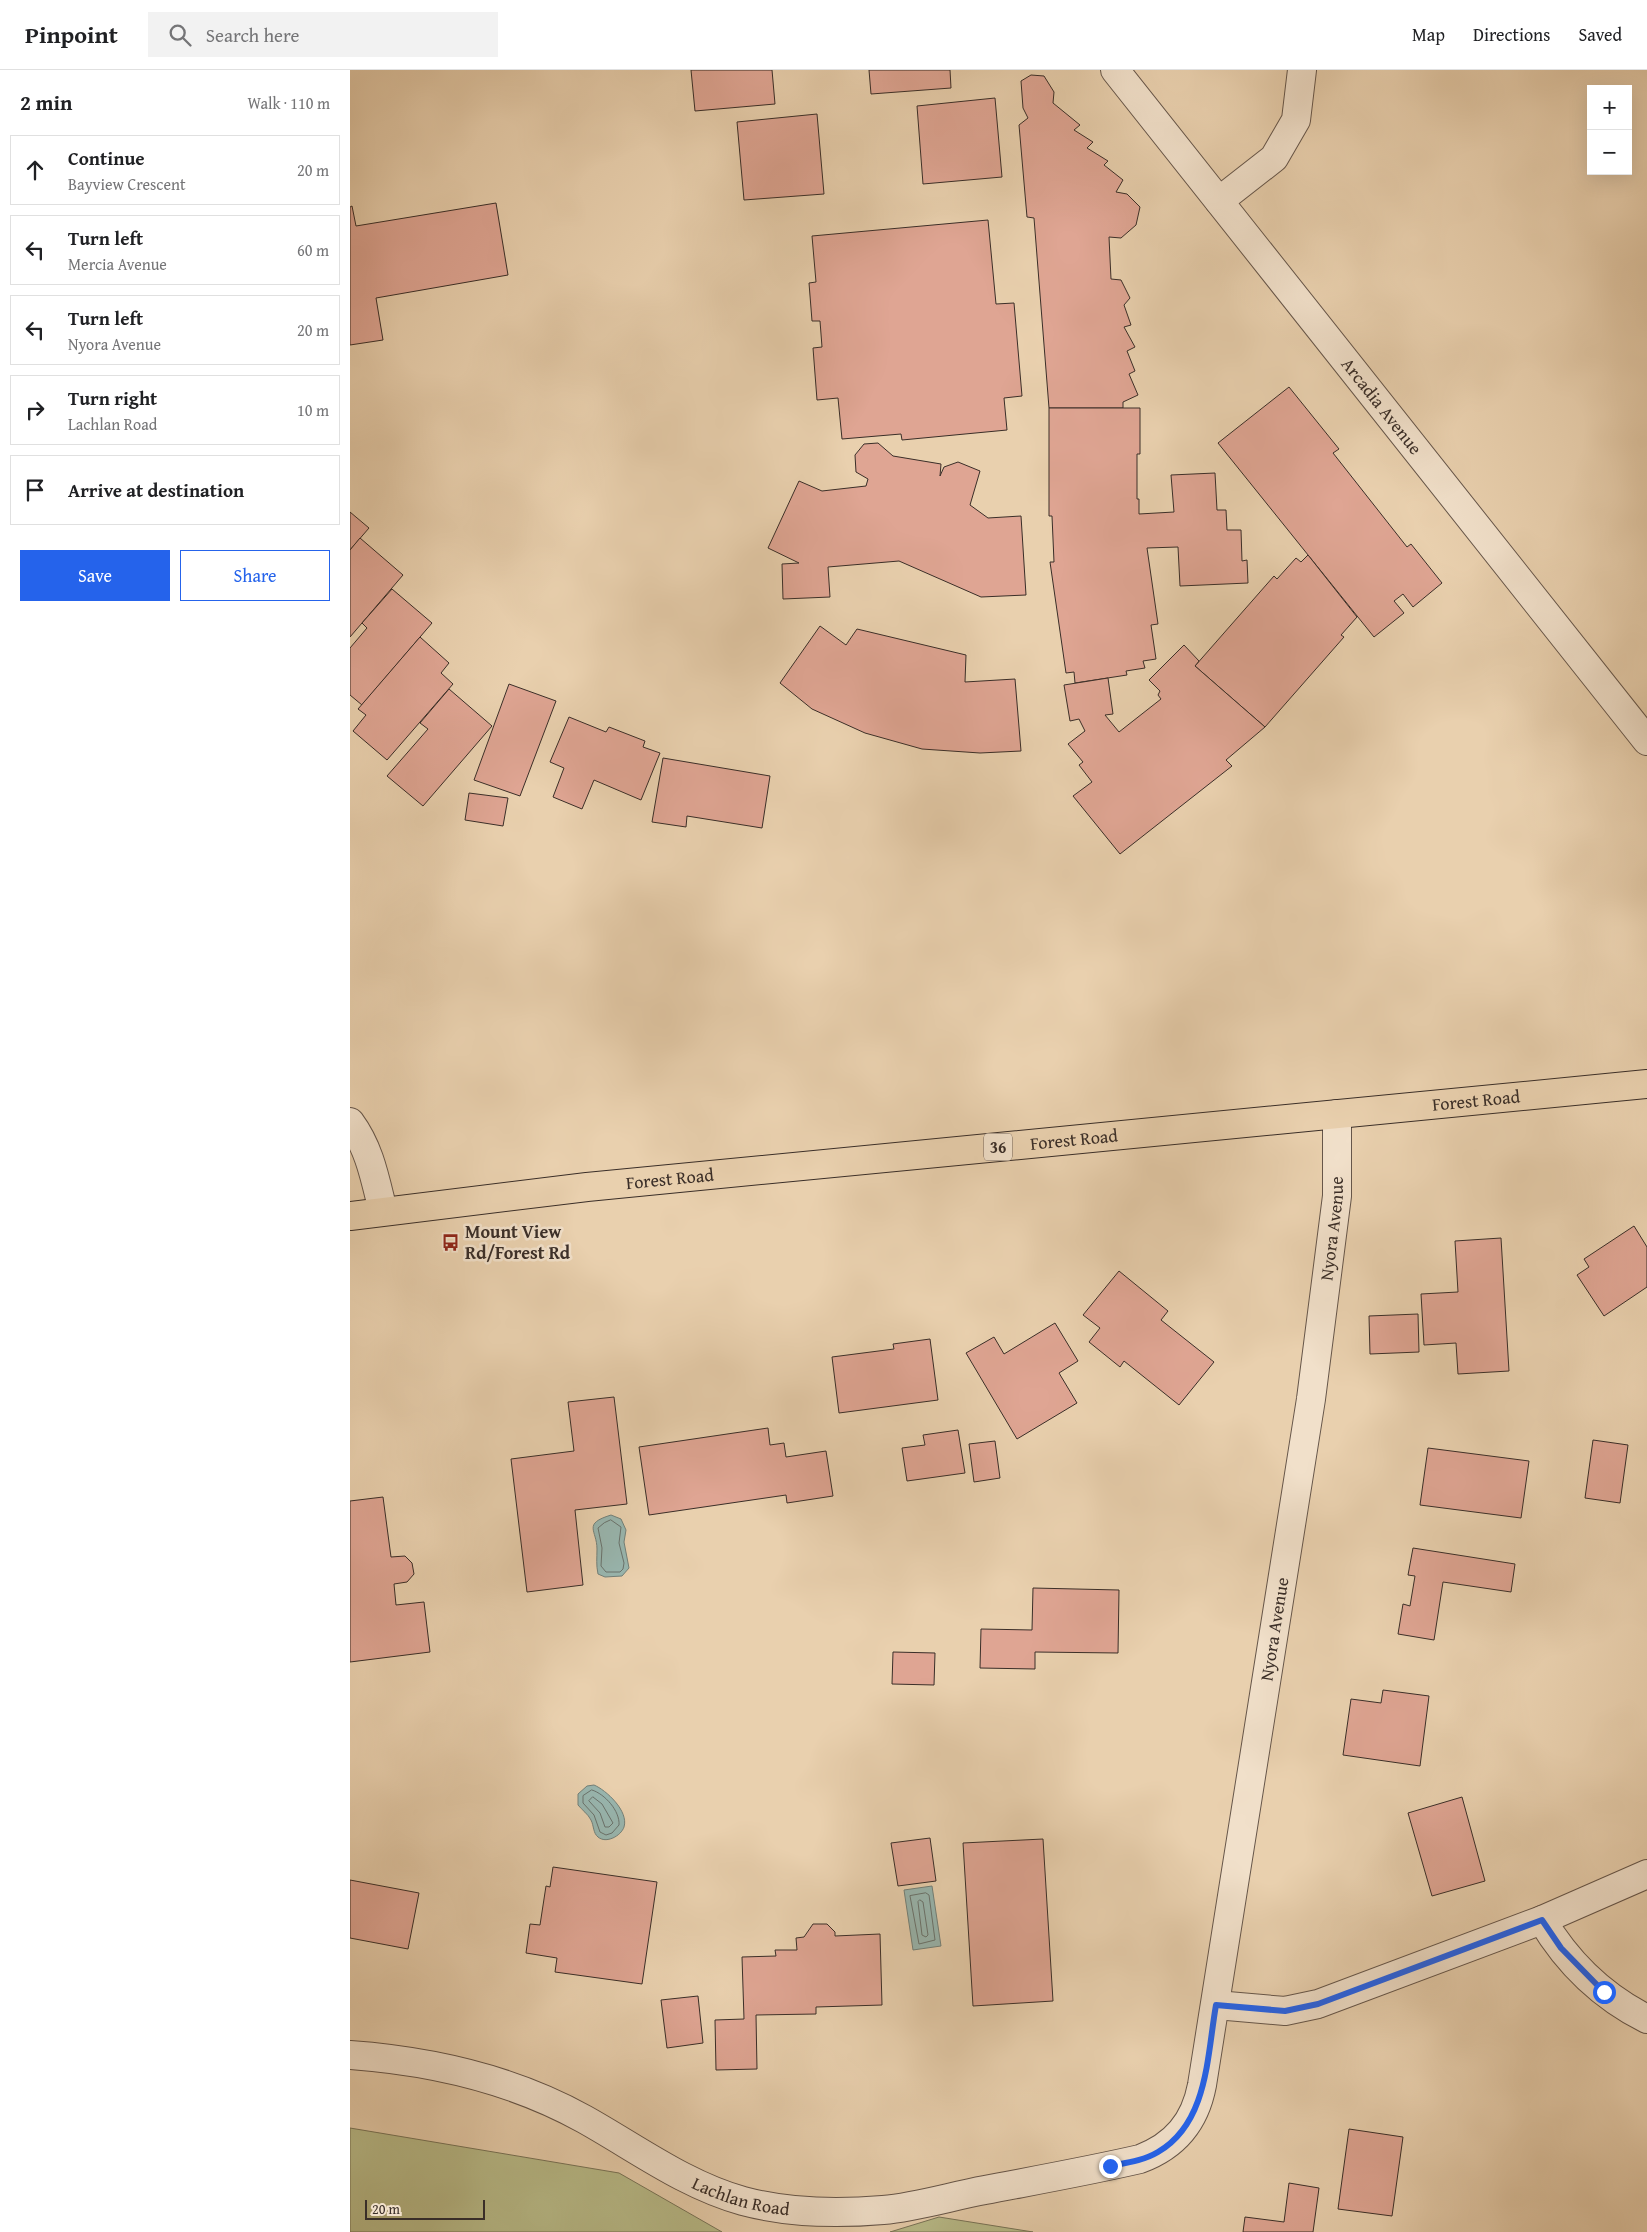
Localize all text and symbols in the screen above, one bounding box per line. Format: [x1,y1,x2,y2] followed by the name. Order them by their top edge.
[148,12,498,57] search box
[25,17,118,52] text: Pinpoint
[166,21,194,49] icon: search
[206,21,299,49] text: Search here
[1412,21,1445,48] text: Map
[1473,21,1550,48] text: Directions
[1578,21,1622,48] text: Saved
[1587,85,1632,175] map controls
[1587,85,1632,130] button: +
[20,87,72,118] text: 2 min
[247,91,330,115] text: Walk · 110 m
[1587,130,1632,175] button: −
[68,144,145,172] text: Continue
[21,156,49,184] icon: ahead
[297,158,329,182] text: 20 m
[68,172,186,196] text: Bayview Crescent
[68,224,143,252] text: Turn left
[21,236,49,264] icon: left
[297,238,329,262] text: 60 m
[68,252,167,276] text: Mercia Avenue
[68,304,143,332] text: Turn left
[21,316,49,344] icon: left
[297,318,329,342] text: 20 m
[68,332,161,356] text: Nyora Avenue
[1335,352,1429,460] street label: Arcadia Avenue
[68,384,157,412] text: Turn right
[21,396,49,424] icon: right
[297,398,329,422] text: 10 m
[68,412,157,436] text: Lachlan Road
[21,476,49,504] icon: arrive
[68,476,244,504] text: Arrive at destination
[20,550,170,601] button: Save
[180,550,330,601] button: Share
[1431,1082,1522,1118] street label: Forest Road
[1029,1121,1119,1157] street label: Forest Road
[984,1134,1012,1160] road number: 36
[625,1161,715,1196] street label: Forest Road
[1312,1176,1350,1282] street label: Nyora Avenue
[465,1218,571,1266] place label: Mount View Rd/Forest Rd
[441,1232,461,1252] bus stop icon: Mount View Rd/Forest Rd
[1252,1575,1295,1683] street label: Nyora Avenue
[1593,1981,1616,2004] route start
[1099,2155,1122,2178] route end
[688,2169,792,2223] street label: Lachlan Road
[365,2197,485,2220] scale bar
[372,2199,400,2219] text: 20 m

